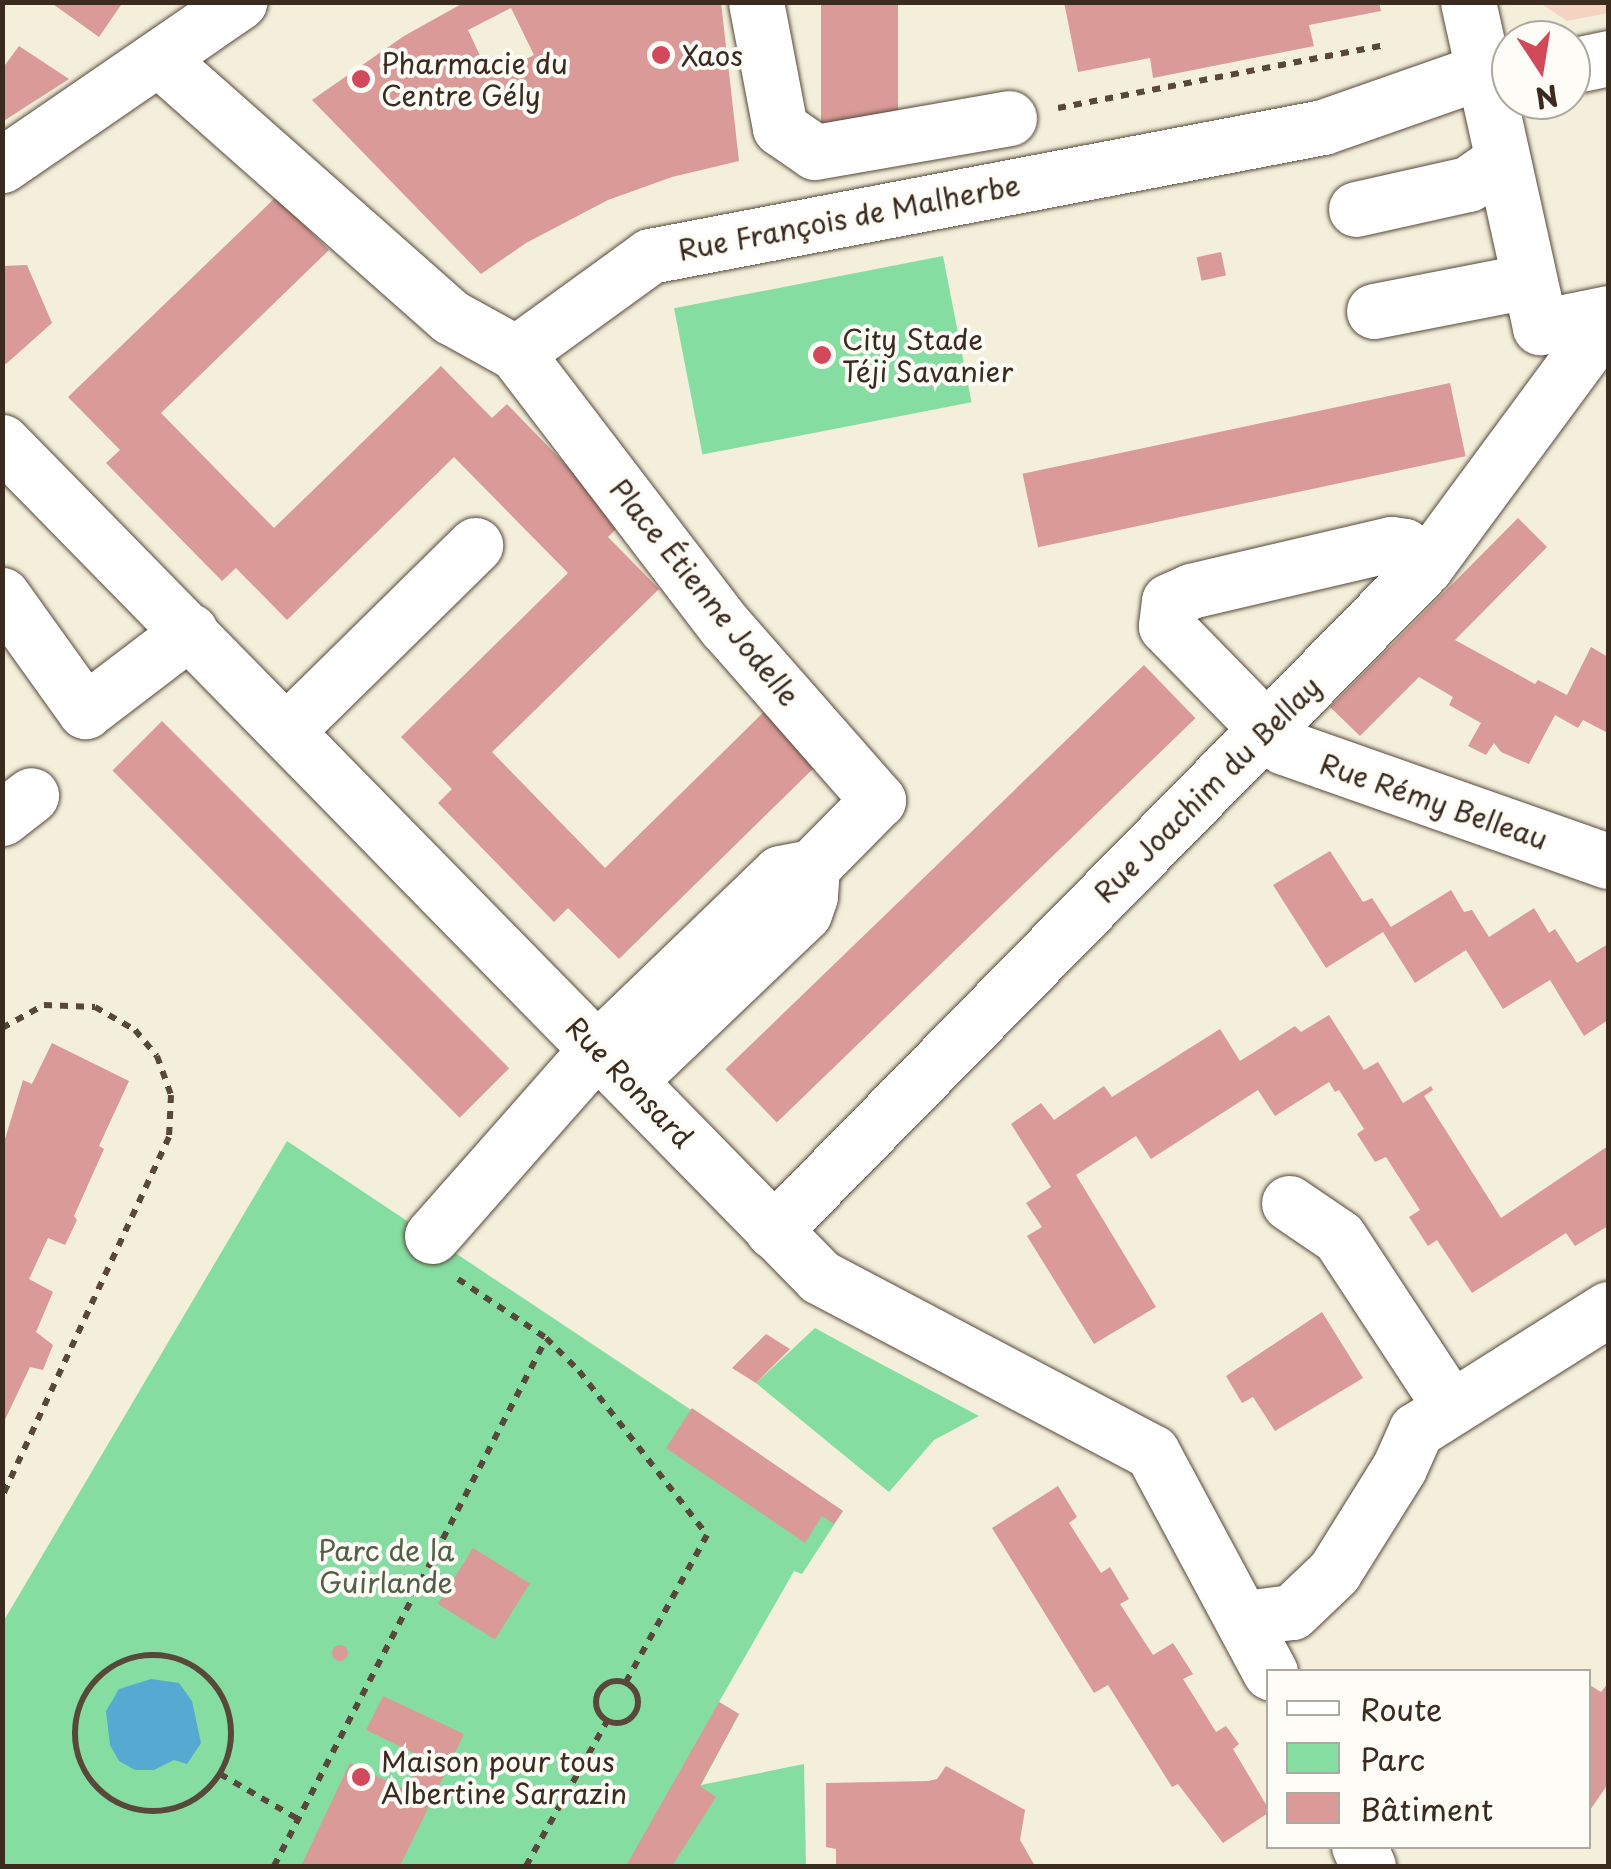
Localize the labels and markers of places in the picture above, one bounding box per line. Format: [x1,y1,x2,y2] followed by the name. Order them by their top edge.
[681,38,743,72] place label: Xaos
[650,44,672,66] marker: Xaos
[381,46,569,112] place label: Pharmacie du Centre Gély
[350,68,372,90] marker: Pharmacie du Centre Gély
[842,322,1013,388] place label: City Stade Téji Savanier
[811,344,833,366] marker: City Stade Téji Savanier
[381,1744,629,1810] place label: Maison pour tous Albertine Sarrazin
[350,1766,372,1788] marker: Maison pour tous Albertine Sarrazin

